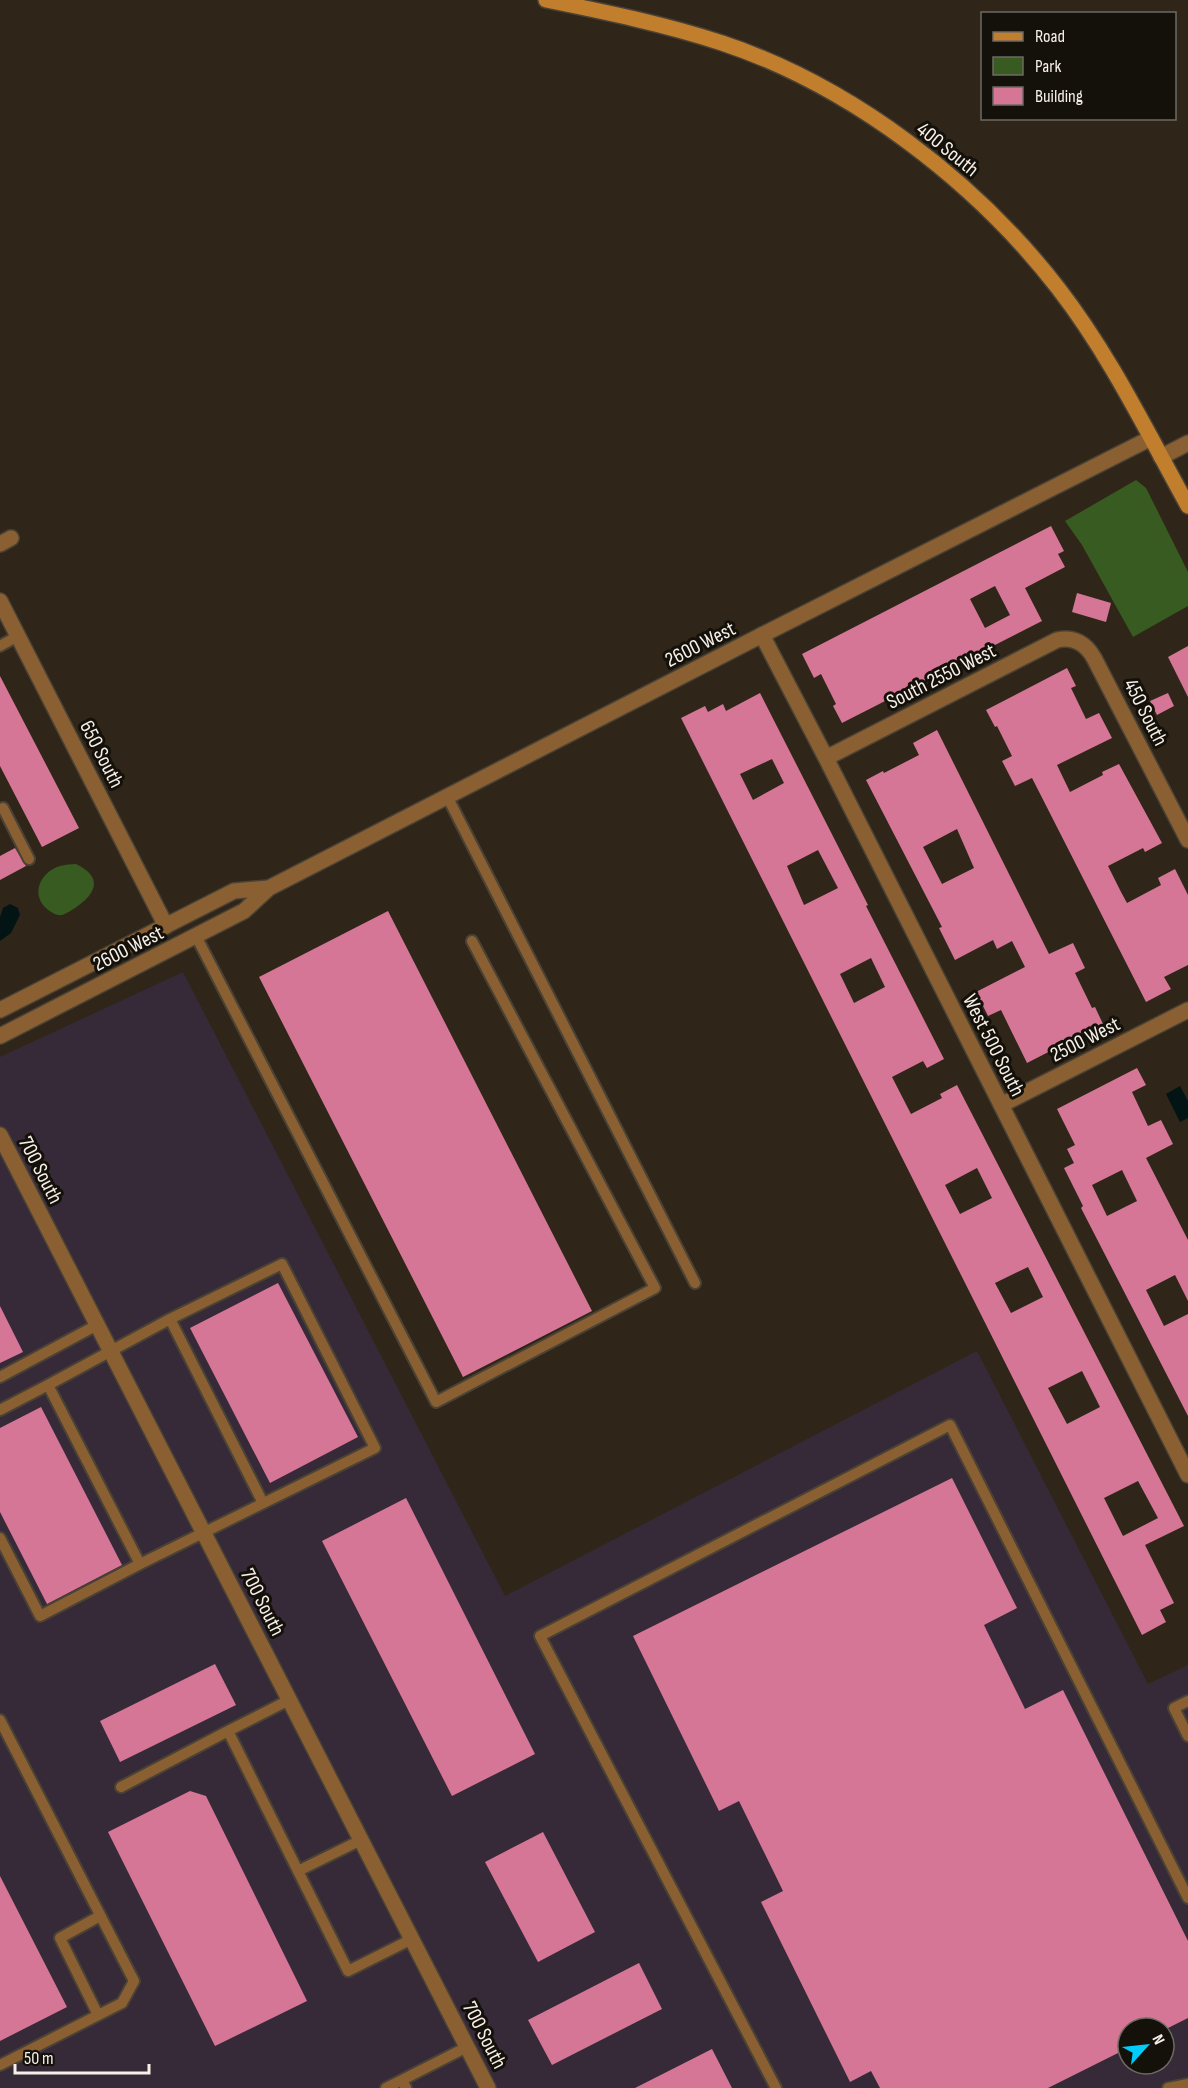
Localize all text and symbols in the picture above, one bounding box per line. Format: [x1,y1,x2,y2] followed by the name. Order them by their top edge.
[981,12,1176,120] legend
[1035,26,1065,47] text: Road
[1035,56,1061,77] text: Park
[1035,86,1083,107] text: Building
[912,117,984,182] street label: 400 South
[661,616,740,673] street label: 2600 West
[882,638,1000,715] street label: South 2550 West
[1118,675,1173,750] street label: 450 South
[74,716,129,792] street label: 650 South
[89,920,168,977] street label: 2600 West
[957,990,1030,1101] street label: West 500 South
[1046,1011,1124,1068] street label: 2500 West
[13,1132,68,1208] street label: 700 South
[235,1564,290,1640] street label: 700 South
[457,1997,512,2073] street label: 700 South
[1116,2016,1176,2076] north arrow
[1148,2032,1168,2048] text: N
[15,2037,148,2075] scale bar
[24,2048,54,2069] text: 50 m

